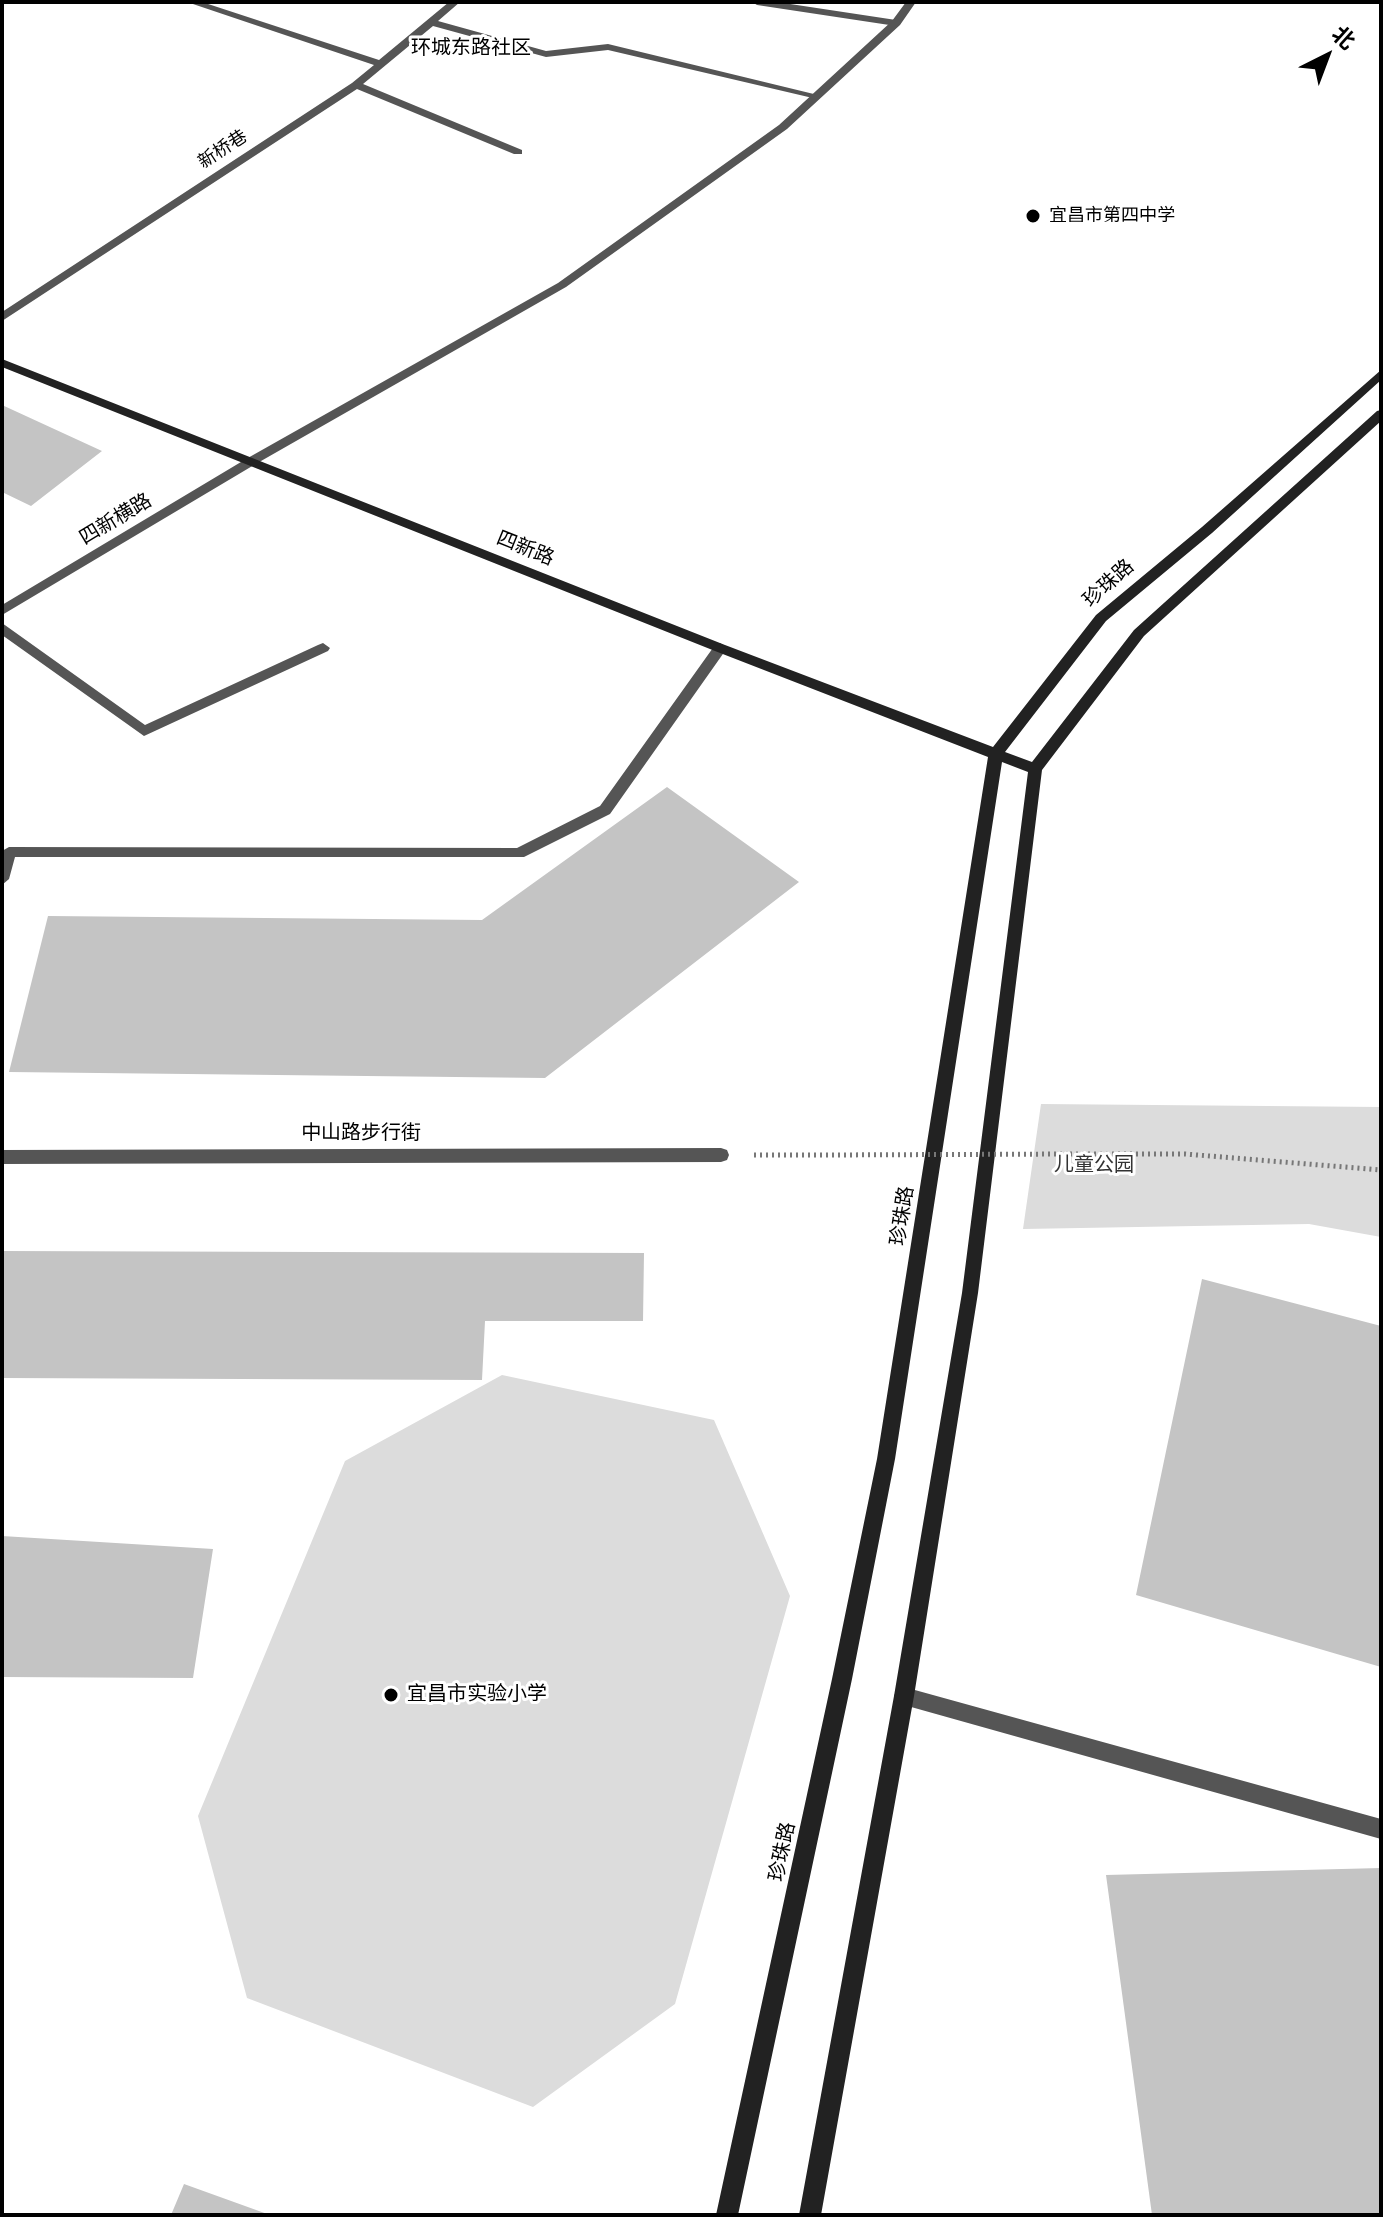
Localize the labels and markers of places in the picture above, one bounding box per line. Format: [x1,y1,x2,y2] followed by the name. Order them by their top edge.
[1049,205,1175,227] place label: 宜昌市第四中学
[1024,207,1042,225] marker: 宜昌市第四中学
[407,1683,547,1707] place label: 宜昌市实验小学
[382,1686,400,1704] marker: 宜昌市实验小学

